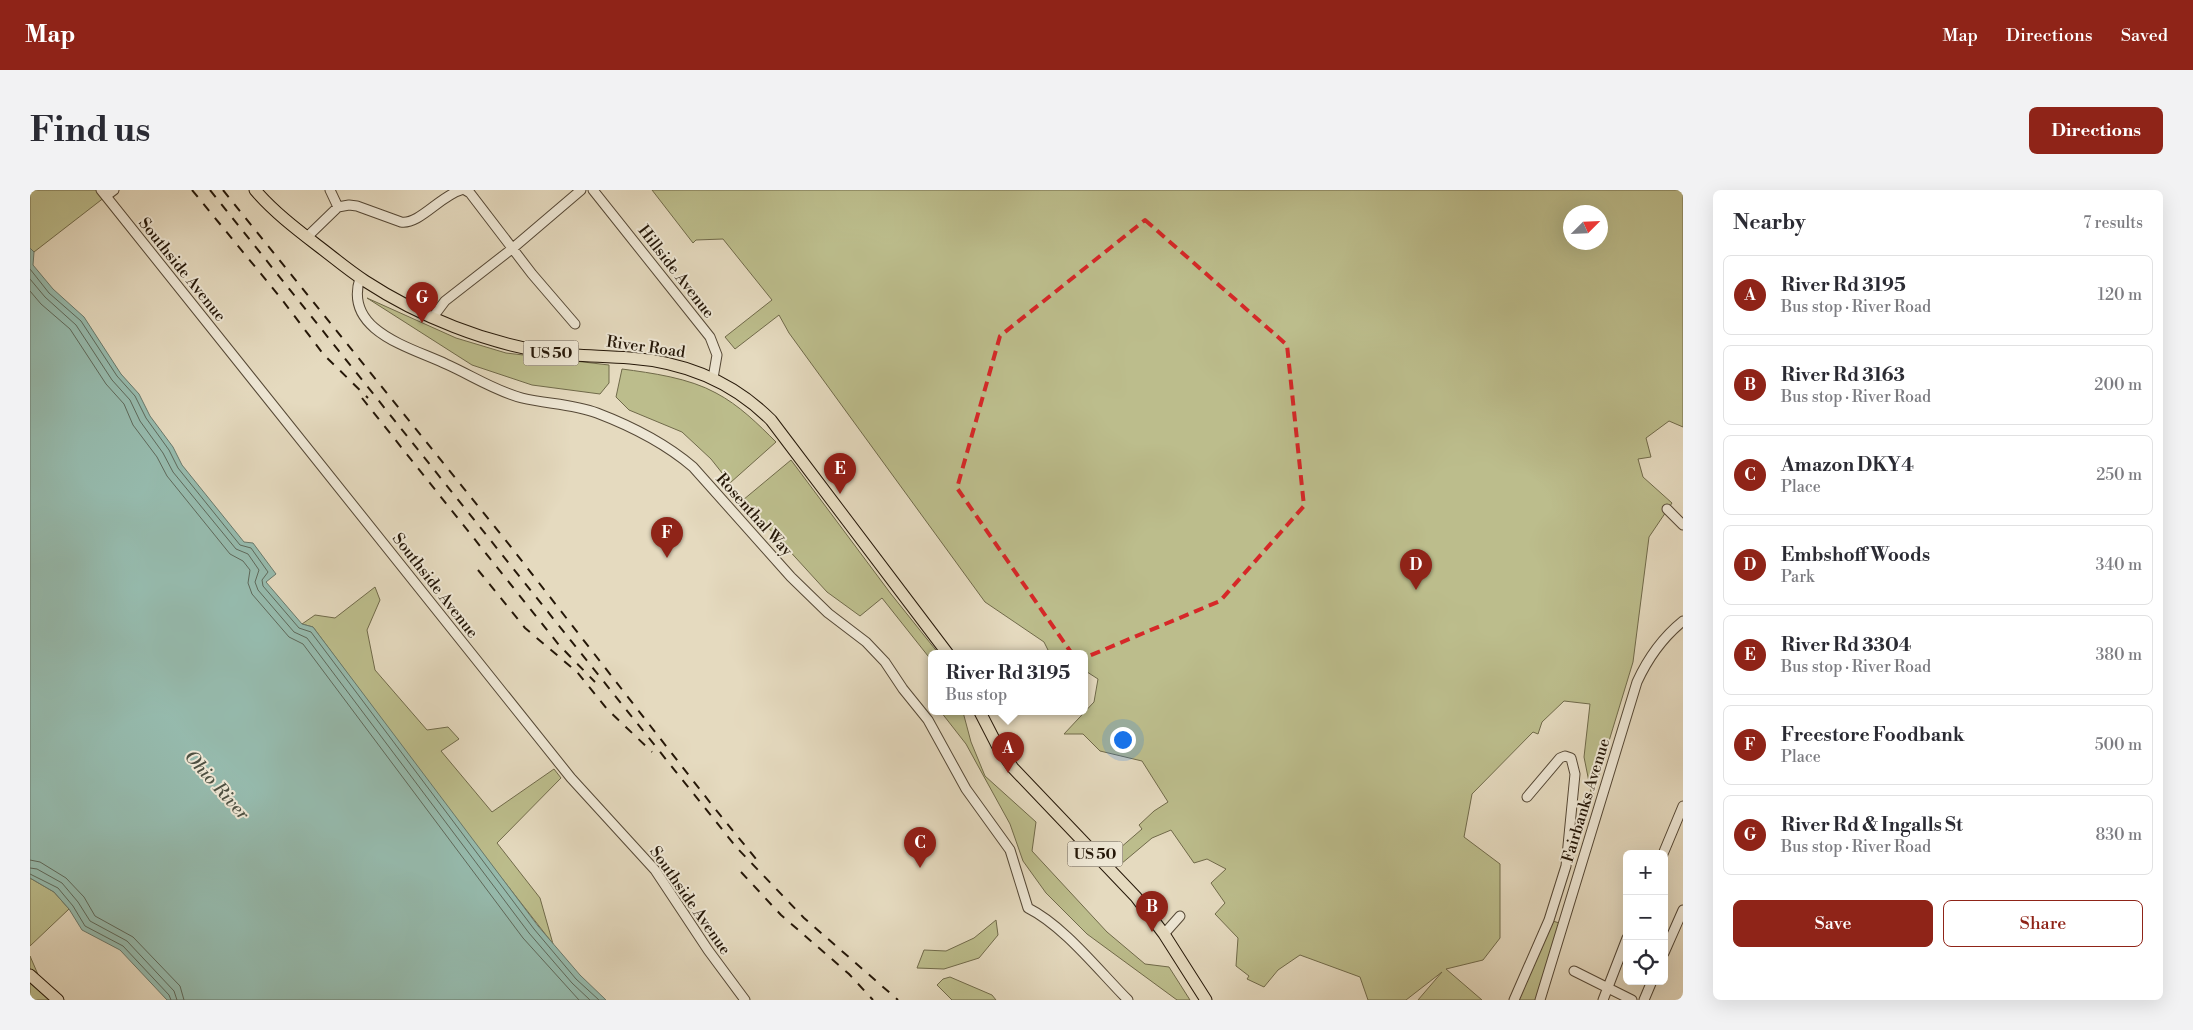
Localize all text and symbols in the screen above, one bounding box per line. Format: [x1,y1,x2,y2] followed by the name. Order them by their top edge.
[25,20,75,50] text: Map
[1942,24,1978,47] text: Map
[2006,24,2093,47] text: Directions
[2121,24,2168,47] text: Saved
[2029,107,2163,154] button: Directions
[30,109,150,152] text: Find us
[1563,205,1608,250] north arrow
[1733,210,1806,236] text: Nearby
[2083,213,2143,233] text: 7 results
[134,214,230,326] street label: Southside Avenue
[634,221,719,322] street label: Hillside Avenue
[1781,273,1906,297] text: River Rd 3195
[406,282,438,323] pin: G
[1744,285,1756,305] text: A
[2098,285,2142,305] text: 120 m
[1781,297,1931,317] text: Bus stop · River Road
[605,332,687,362] street label: River Road
[524,340,578,366] road number: US 50
[1781,363,1905,387] text: River Rd 3163
[1744,375,1756,395] text: B
[2094,375,2142,395] text: 200 m
[1781,387,1931,407] text: Bus stop · River Road
[824,453,856,494] pin: E
[1781,453,1914,477] text: Amazon DKY4
[1744,465,1756,485] text: C
[2096,465,2142,485] text: 250 m
[712,469,797,561] street label: Rosenthal Way
[1781,477,1821,497] text: Place
[651,517,683,558] pin: F
[388,529,483,642] street label: Southside Avenue
[1781,543,1930,567] text: Embshoff Woods
[1400,549,1432,590] pin: D
[1744,555,1756,575] text: D
[2095,555,2142,575] text: 340 m
[1781,567,1814,587] text: Park
[1781,633,1912,657] text: River Rd 3304
[1744,645,1756,665] text: E
[2095,645,2142,665] text: 380 m
[928,650,1088,715] popup
[1781,657,1931,677] text: Bus stop · River Road
[946,661,1070,685] text: River Rd 3195
[946,685,1007,705] text: Bus stop
[1781,723,1965,747] text: Freestore Foodbank
[1110,727,1136,753] your location
[992,732,1024,773] pin: A
[1744,735,1756,755] text: F
[2095,735,2142,755] text: 500 m
[1558,736,1614,865] street label: Fairbanks Avenue
[179,746,254,825] water label: Ohio River
[1781,747,1821,767] text: Place
[1781,813,1963,837] text: River Rd & Ingalls St
[1744,825,1756,845] text: G
[2095,825,2142,845] text: 830 m
[904,827,936,868] pin: C
[1781,837,1931,857] text: Bus stop · River Road
[645,842,735,959] street label: Southside Avenue
[1068,842,1122,866] road number: US 50
[1623,850,1668,985] map controls
[1623,850,1668,895] button: +
[1136,891,1168,932] pin: B
[1623,895,1668,940] button: −
[1733,900,1933,947] button: Save
[1943,900,2143,947] button: Share
[1623,940,1668,985] button: locate

